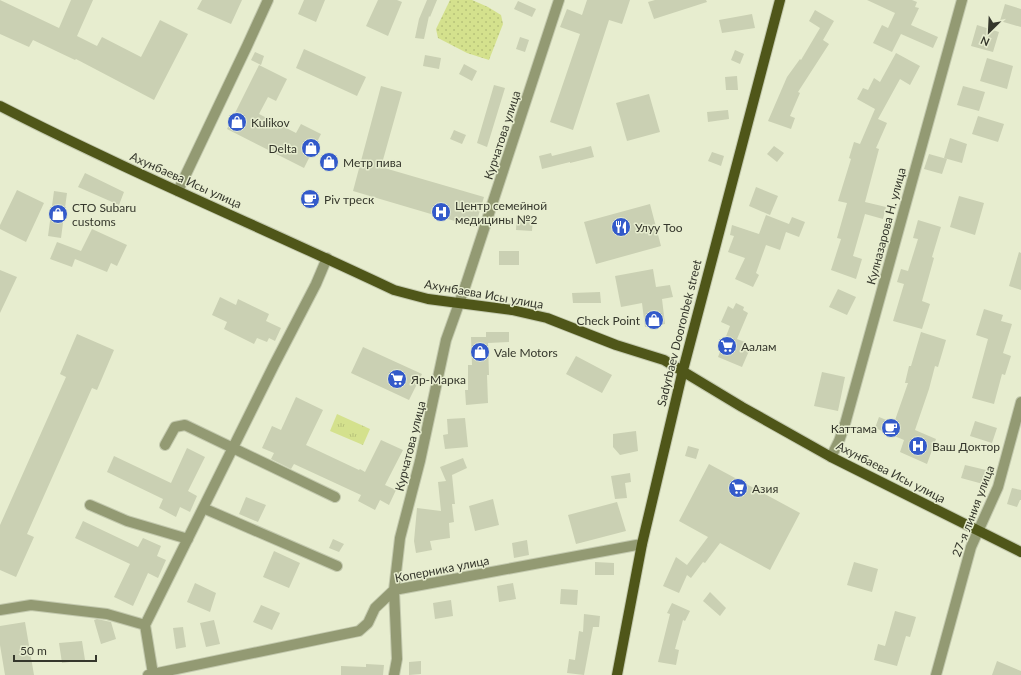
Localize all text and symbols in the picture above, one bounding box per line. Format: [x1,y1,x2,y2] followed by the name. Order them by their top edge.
[969,12,1009,52] north arrow
[978,34,991,49] text: N
[481,89,523,181] street label: Курчатова улица
[226,111,248,133] shop icon: Kulikov
[251,115,290,130] place label: Kulikov
[300,137,322,159] shop icon: Delta
[269,141,297,156] place label: Delta
[128,149,244,211] street label: Ахунбаева Исы улица
[318,151,340,173] shop icon: Метр пива
[343,155,402,170] place label: Метр пива
[863,166,909,286] street label: Кулназарова Н. улица
[299,188,321,210] cafe icon: Piv треск
[324,192,375,207] place label: Piv треск
[455,198,547,227] place label: Центр семейной медицины №2
[72,200,136,229] place label: СТО Subaru customs
[430,201,452,223] hospital icon: Центр семейной медицины №2
[47,203,69,225] shop icon: СТО Subaru customs
[610,216,632,238] restaurant icon: Улуу Тоо
[635,220,683,235] place label: Улуу Тоо
[654,257,705,408] street label: Sadyrbaev Dooronbek street
[423,276,545,312] street label: Ахунбаева Исы улица
[643,309,665,331] shop icon: Check Point
[577,313,641,328] place label: Check Point
[716,335,738,357] supermarket icon: Аалам
[741,339,777,354] place label: Аалам
[469,341,491,363] shop icon: Vale Motors
[494,345,558,360] place label: Vale Motors
[386,368,408,390] supermarket icon: Яр-Марка
[410,372,466,387] place label: Яр-Марка
[392,399,429,493] street label: Курчатова улица
[880,417,902,439] cafe icon: Каттама
[831,421,877,436] place label: Каттама
[907,435,929,457] hospital icon: Ваш Доктор
[834,438,948,506] street label: Ахунбаева Исы улица
[932,439,1000,454] place label: Ваш Доктор
[949,463,997,559] street label: 27-я линия улица
[727,477,749,499] supermarket icon: Азия
[752,481,778,496] place label: Азия
[394,552,491,586] street label: Коперника улица
[14,637,96,663] scale bar
[20,643,47,658] text: 50 m

